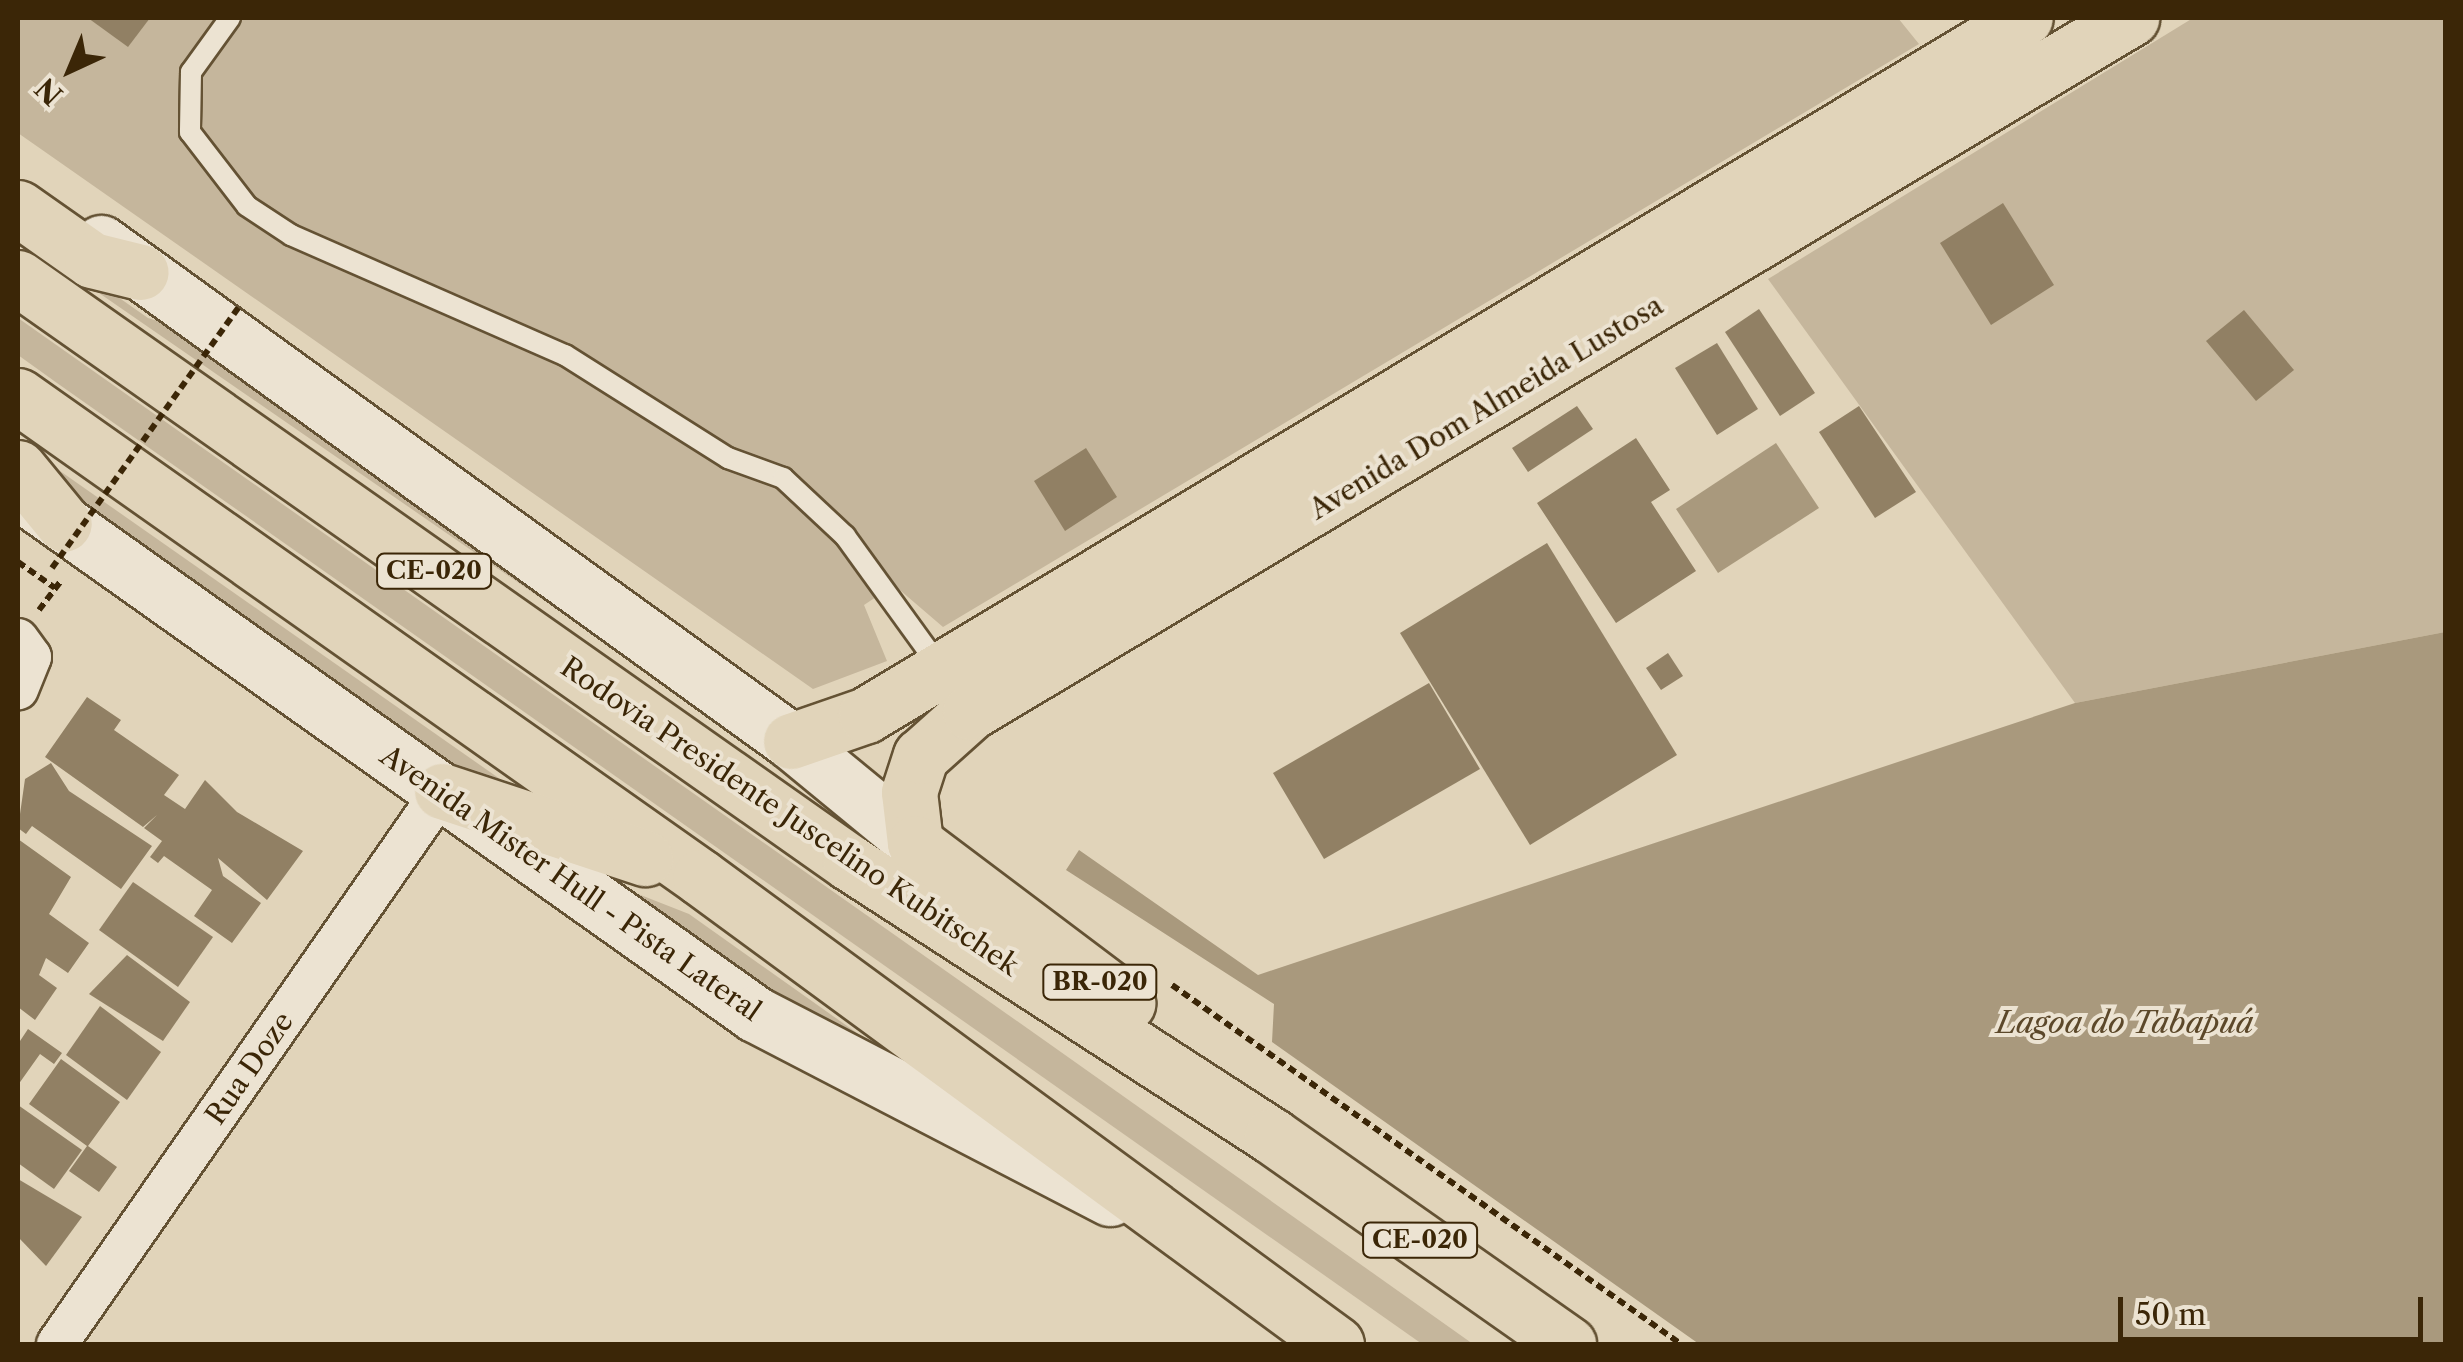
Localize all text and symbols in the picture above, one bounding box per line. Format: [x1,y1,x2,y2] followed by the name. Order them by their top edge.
[20,20,120,120] north arrow
[29,71,70,112] text: N
[1302,288,1670,526] street label: Avenida Dom Almeida Lustosa
[374,551,494,591] road number: CE-020
[555,650,1025,982] street label: Rodovia Presidente Juscelino Kubitschek
[374,738,768,1028] street label: Avenida Mister Hull - Pista Lateral
[1040,962,1160,1002] road number: BR-020
[198,1005,300,1131] street label: Rua Doze
[1996,1005,2254,1041] water label: Lagoa do Tabapuá
[1360,1220,1480,1260] road number: CE-020
[2123,1277,2428,1339] scale bar
[2135,1296,2206,1333] text: 50 m

